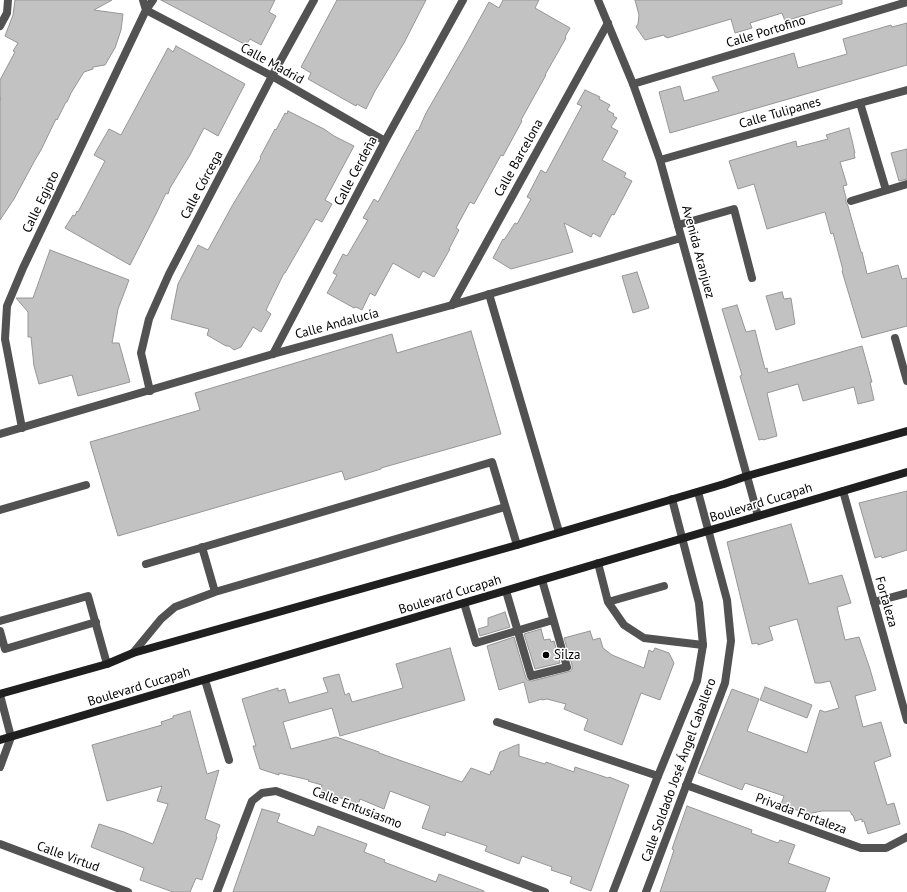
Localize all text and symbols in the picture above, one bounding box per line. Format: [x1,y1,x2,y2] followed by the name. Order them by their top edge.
[724,13,808,51] street label: Calle Portofino
[238,40,306,88] street label: Calle Madrid
[737,94,823,132] street label: Calle Tulipanes
[491,116,547,200] street label: Calle Barcelona
[331,134,381,208] street label: Calle Cerdeña
[177,148,227,222] street label: Calle Córcega
[19,168,63,236] street label: Calle Egipto
[678,204,718,300] street label: Avenida Aranjuez
[293,305,381,343] street label: Calle Andalucía
[708,480,814,526] street label: Boulevard Cucapah
[397,572,503,618] street label: Boulevard Cucapah
[871,575,901,629] street label: Fortaleza
[554,647,580,663] place label: Silza
[541,650,551,660] marker: Silza
[86,664,192,710] street label: Boulevard Cucapah
[638,676,720,864] street label: Calle Soldado José Ángel Caballero
[310,784,404,832] street label: Calle Entusiasmo
[753,790,849,838] street label: Privada Fortaleza
[35,838,101,876] street label: Calle Virtud

